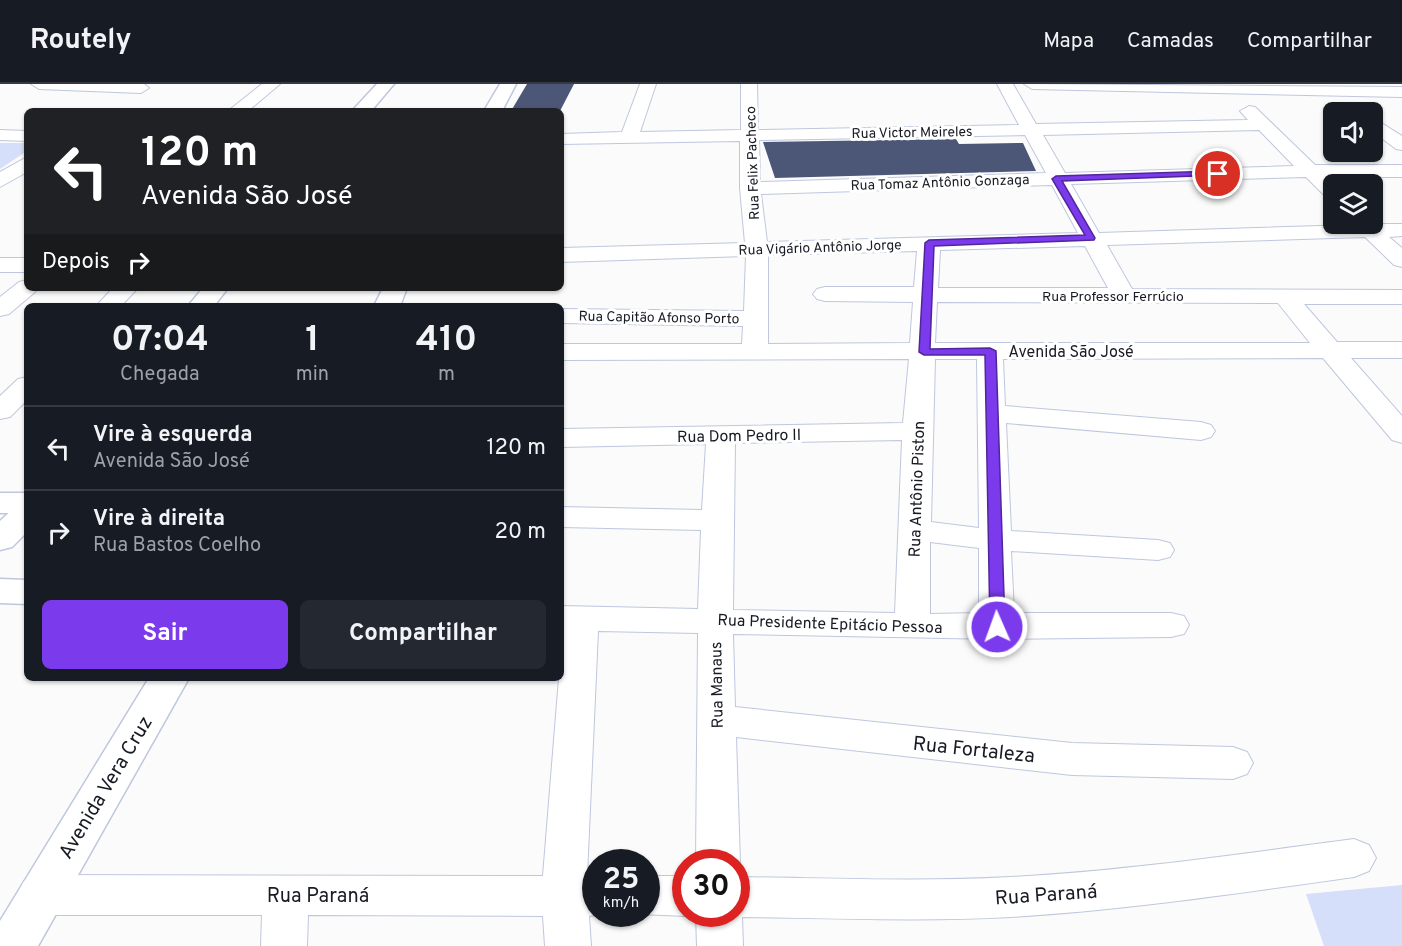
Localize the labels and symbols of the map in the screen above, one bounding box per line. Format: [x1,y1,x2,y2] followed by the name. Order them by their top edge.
[743,106,764,220] street label: Rua Felix Pacheco
[851,124,973,143] street label: Rua Victor Meireles
[1192,148,1243,199] pin
[850,172,1030,195] street label: Rua Tomaz Antônio Gonzaga
[738,237,902,260] street label: Rua Vigário Antônio Jorge
[1042,289,1184,306] street label: Rua Professor Ferrúcio
[578,309,740,328] street label: Rua Capitão Afonso Porto
[1008,343,1134,363] street label: Avenida São José
[906,420,930,558] street label: Rua Antônio Piston
[677,426,801,448] street label: Rua Dom Pedro II
[965,595,1029,659] position arrow
[717,611,943,639] street label: Rua Presidente Epitácio Pessoa
[707,641,729,729] street label: Rua Manaus
[54,712,160,864] street label: Avenida Vera Cruz
[911,732,1036,770] street label: Rua Fortaleza
[672,849,750,927] speed limit sign: 30
[994,879,1098,913] street label: Rua Paraná
[267,884,369,910] street label: Rua Paraná

